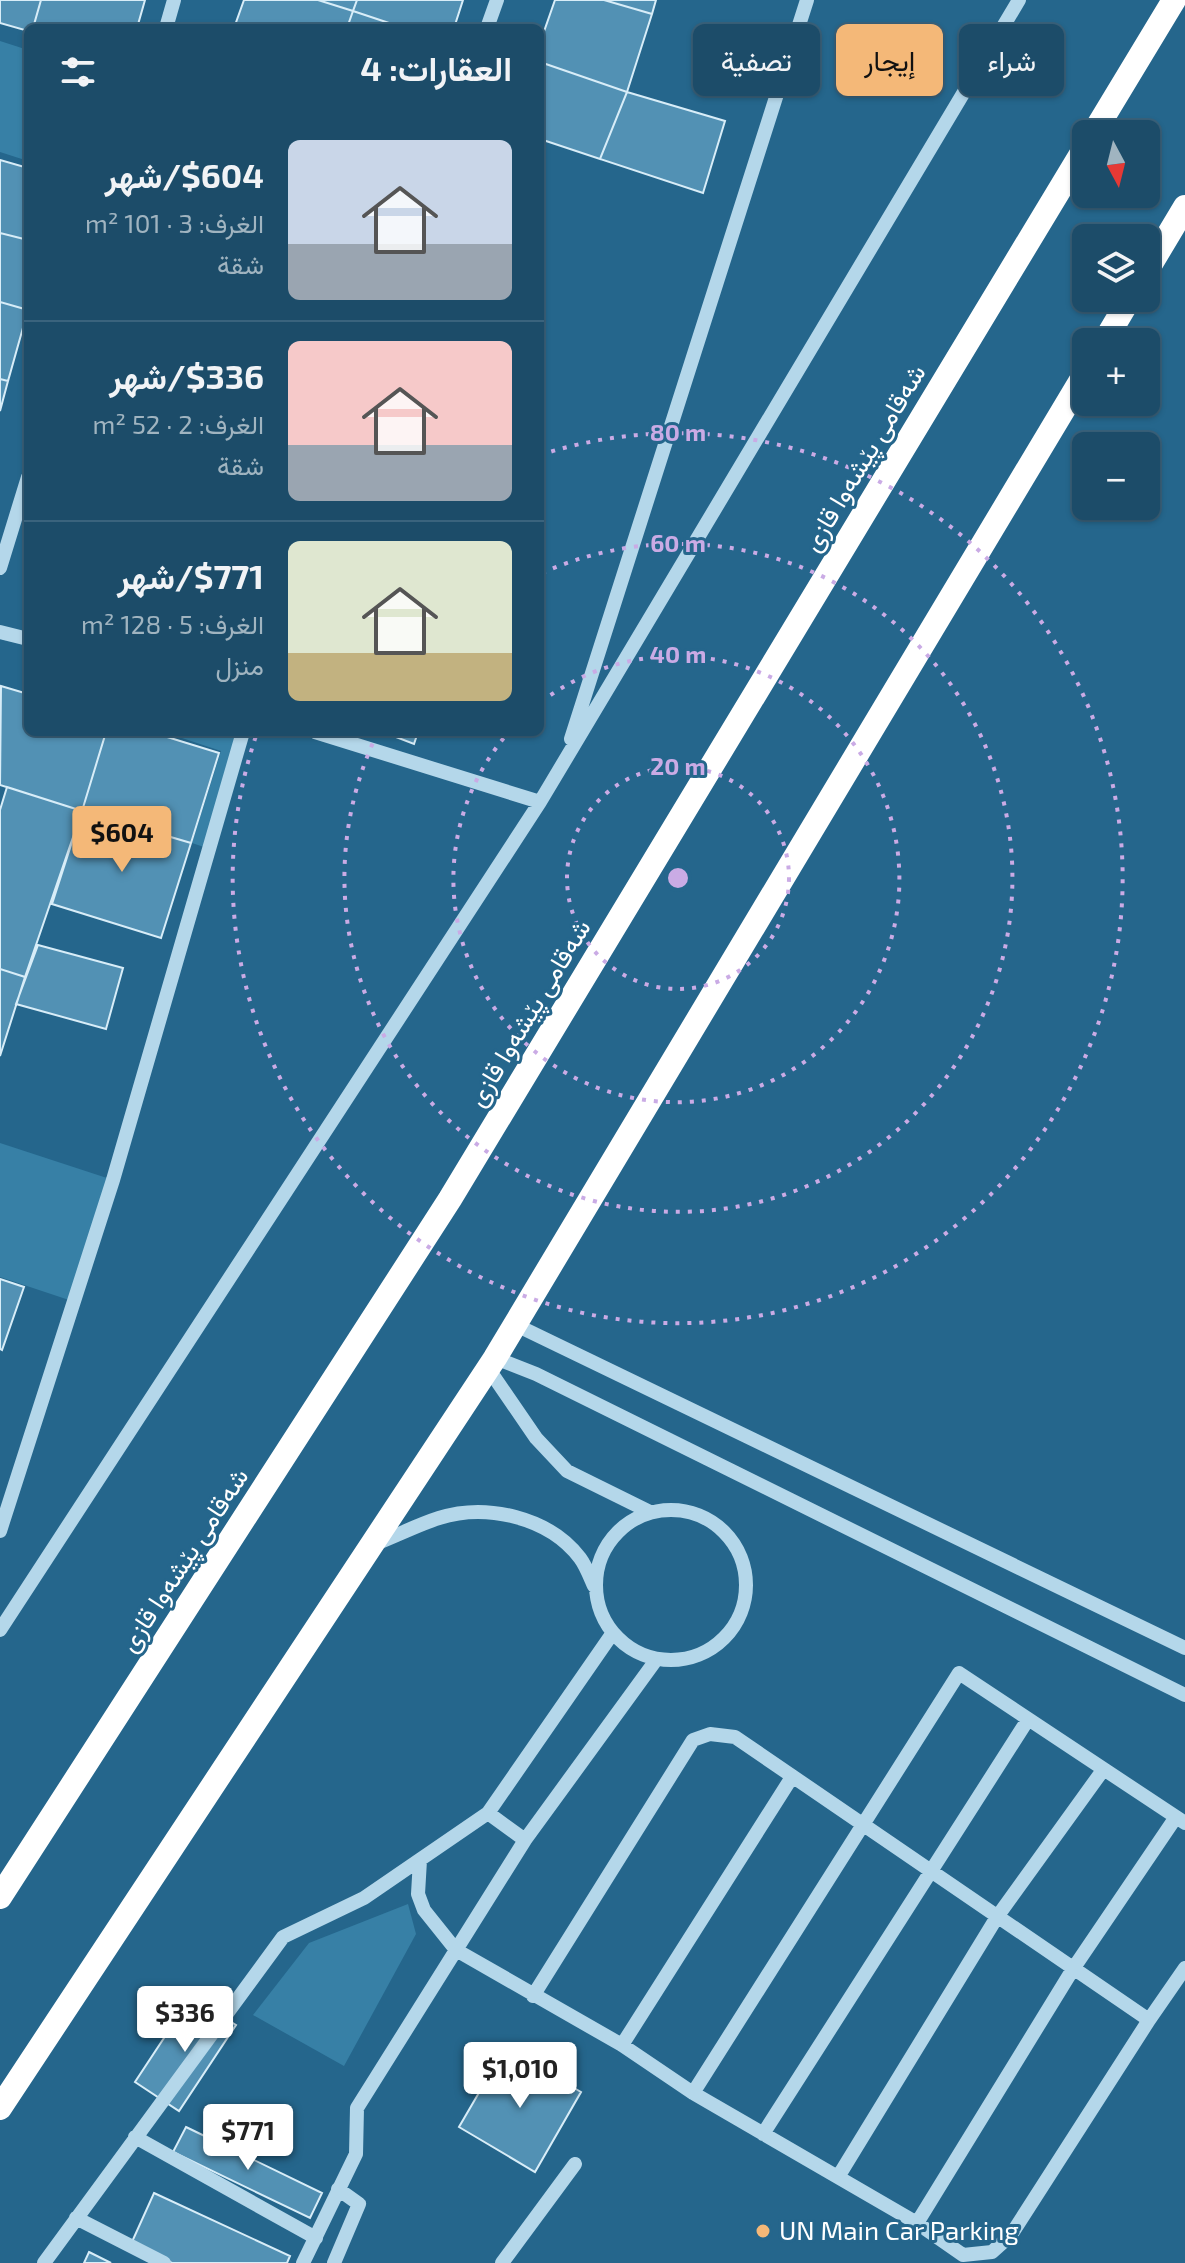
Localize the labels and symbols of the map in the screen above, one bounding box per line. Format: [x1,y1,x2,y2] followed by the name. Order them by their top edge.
[1072,120,1160,208] north arrow
[795,358,934,559] street label: شەقامی پێشەوا قازی
[650,417,706,446] text: 80 m
[650,528,706,557] text: 60 m
[650,639,706,668] text: 40 m
[650,751,706,780] text: 20 m
[75,806,169,874] pin: $604
[664,864,692,892] centre of rings
[460,913,599,1114] street label: شەقامی پێشەوا قازی
[112,1461,257,1659] street label: شەقامی پێشەوا قازی
[138,1986,232,2054] pin: $336
[455,2042,585,2110] pin: $1,010
[201,2104,295,2172] pin: $771
[779,2214,1019,2245] place label: UN Main Car Parking
[754,2222,772,2240] marker: UN Main Car Parking

